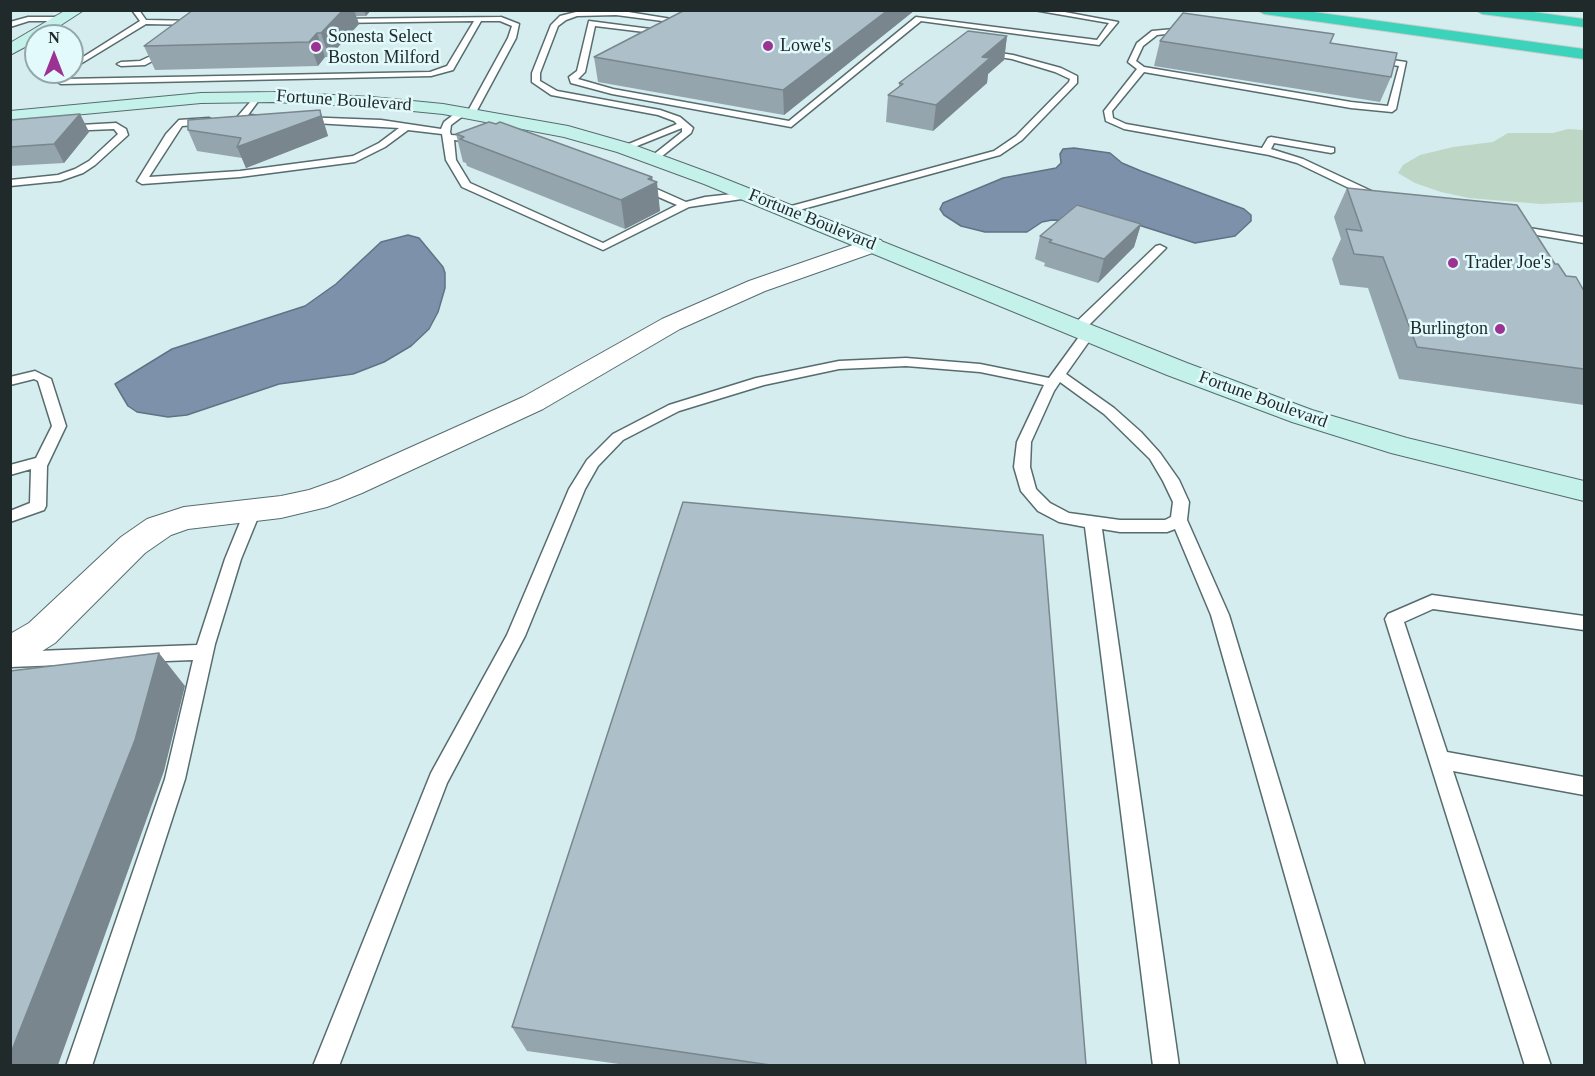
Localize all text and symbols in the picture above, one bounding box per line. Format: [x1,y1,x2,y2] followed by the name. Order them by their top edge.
[24,24,84,84] north arrow
[328,26,440,68] place label: Sonesta Select Boston Milford
[48,29,60,46] text: N
[780,35,831,57] place label: Lowe's
[761,39,775,53] marker: Lowe's
[309,40,323,54] marker: Sonesta Select Boston Milford
[276,86,412,116] street label: Fortune Boulevard
[745,185,879,255] street label: Fortune Boulevard
[1465,252,1551,274] place label: Trader Joe's
[1446,256,1460,270] marker: Trader Joe's
[1410,318,1488,340] place label: Burlington
[1493,322,1507,336] marker: Burlington
[1196,367,1330,433] street label: Fortune Boulevard

